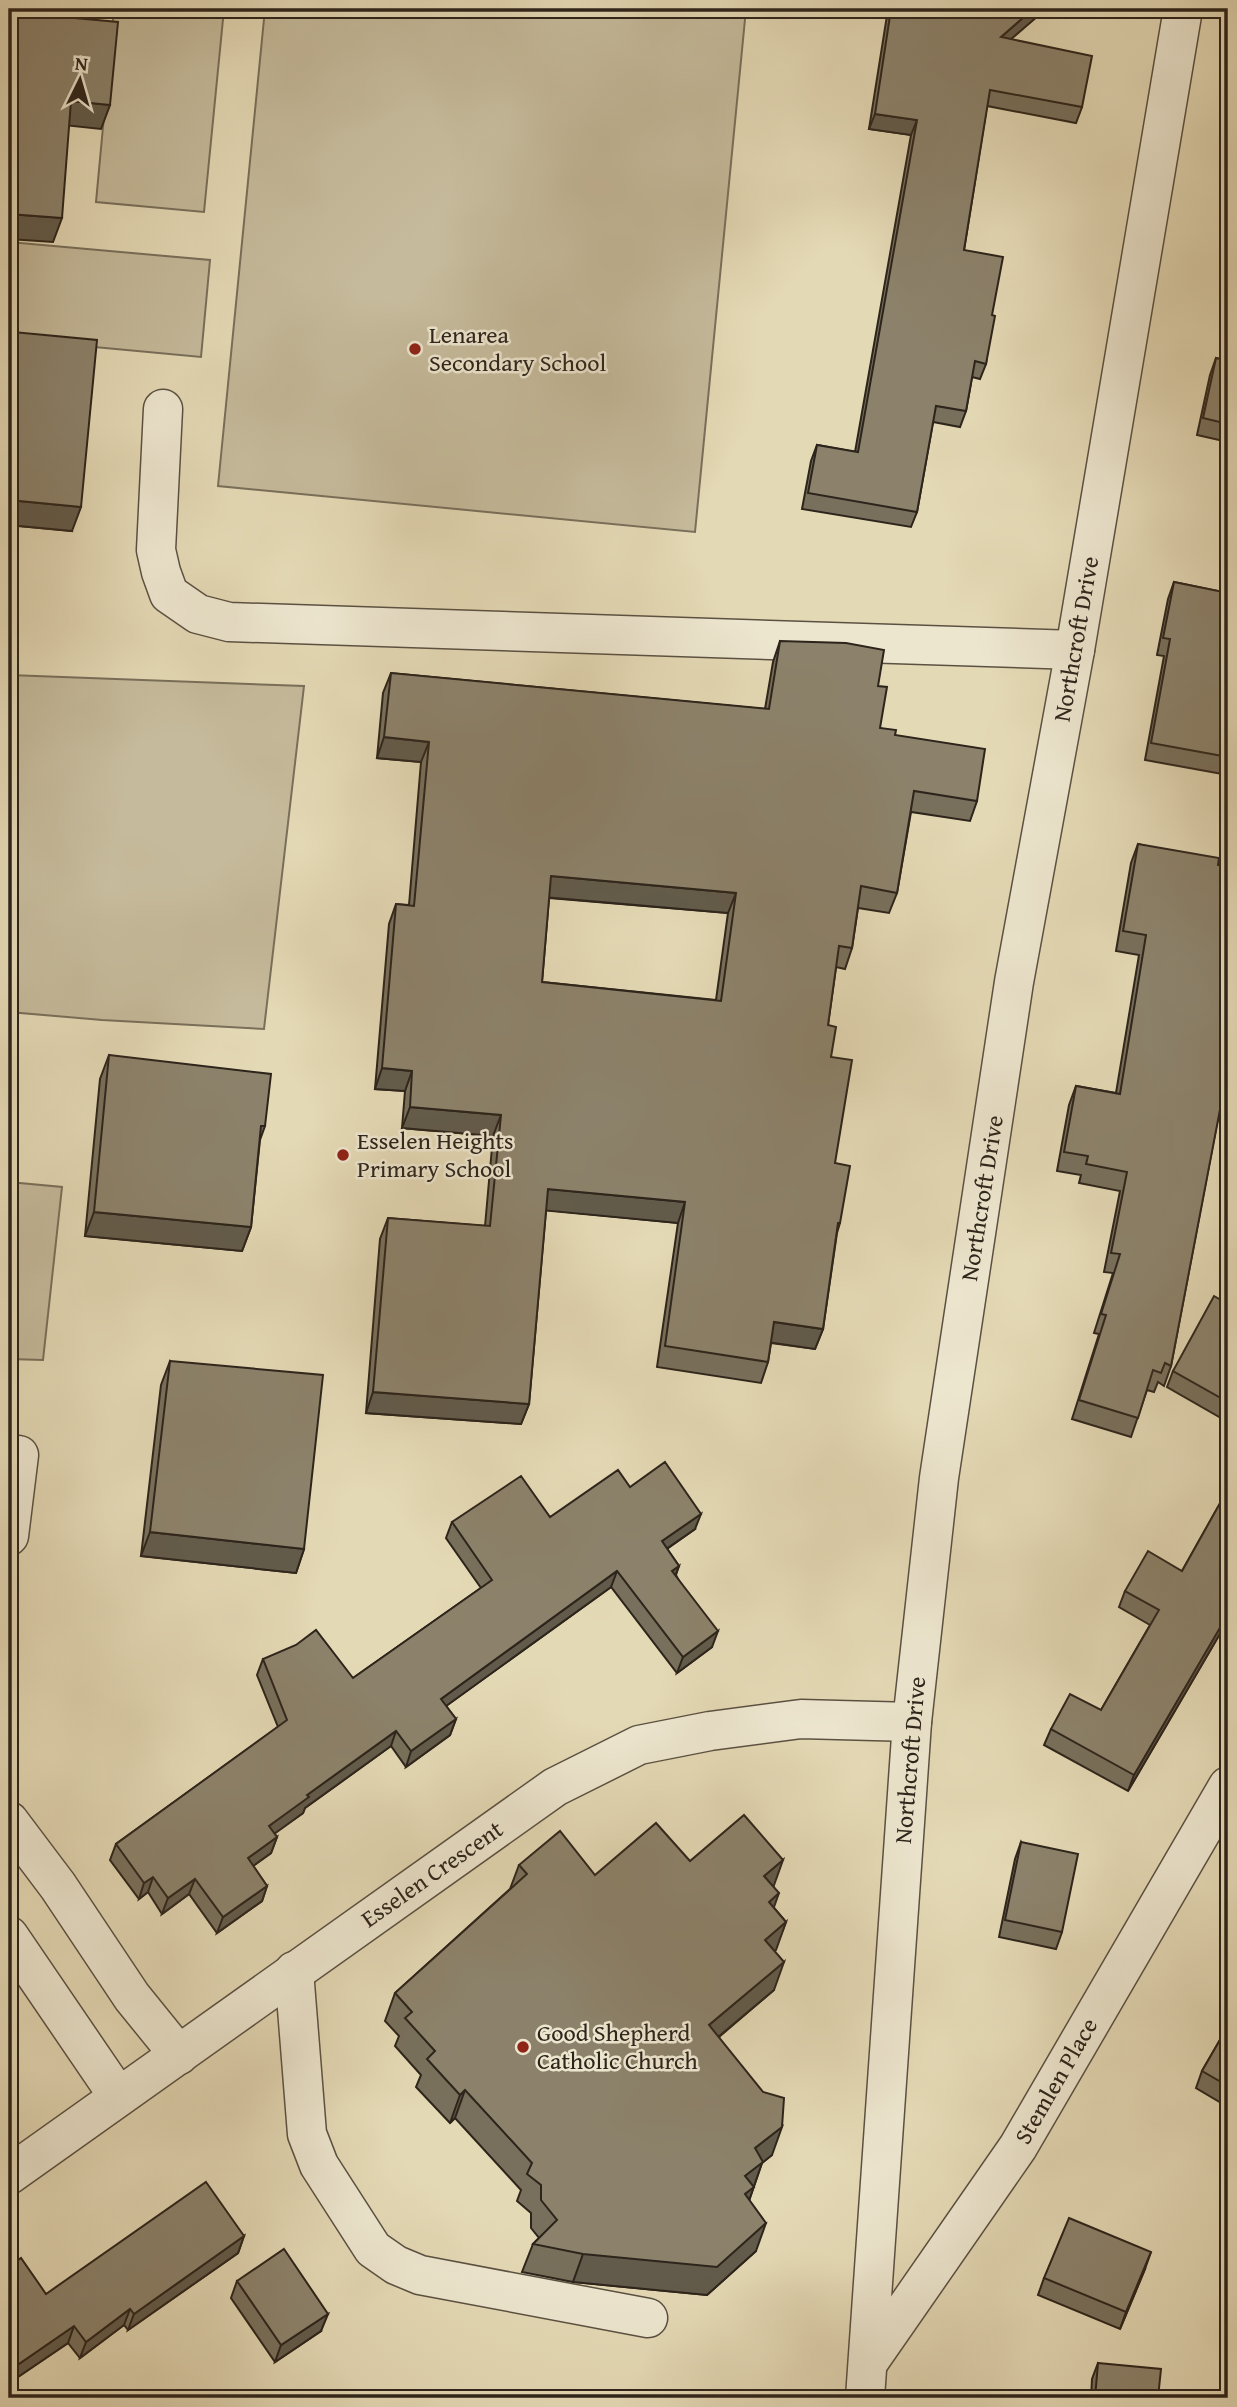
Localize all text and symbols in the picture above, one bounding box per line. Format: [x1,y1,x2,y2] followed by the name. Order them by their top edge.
[46,46,116,116] north arrow
[74,49,89,78] text: N
[429,317,607,380] place label: Lenarea Secondary School
[407,341,423,357] marker: Lenarea Secondary School
[1044,553,1107,724] street label: Northcroft Drive
[951,1112,1012,1283] street label: Northcroft Drive
[357,1123,514,1186] place label: Esselen Heights Primary School
[335,1147,351,1163] marker: Esselen Heights Primary School
[885,1675,934,1845] street label: Northcroft Drive
[354,1811,510,1936] street label: Esselen Crescent
[1005,2011,1106,2150] street label: Stemlen Place
[537,2015,698,2078] place label: Good Shepherd Catholic Church
[515,2039,531,2055] marker: Good Shepherd Catholic Church

